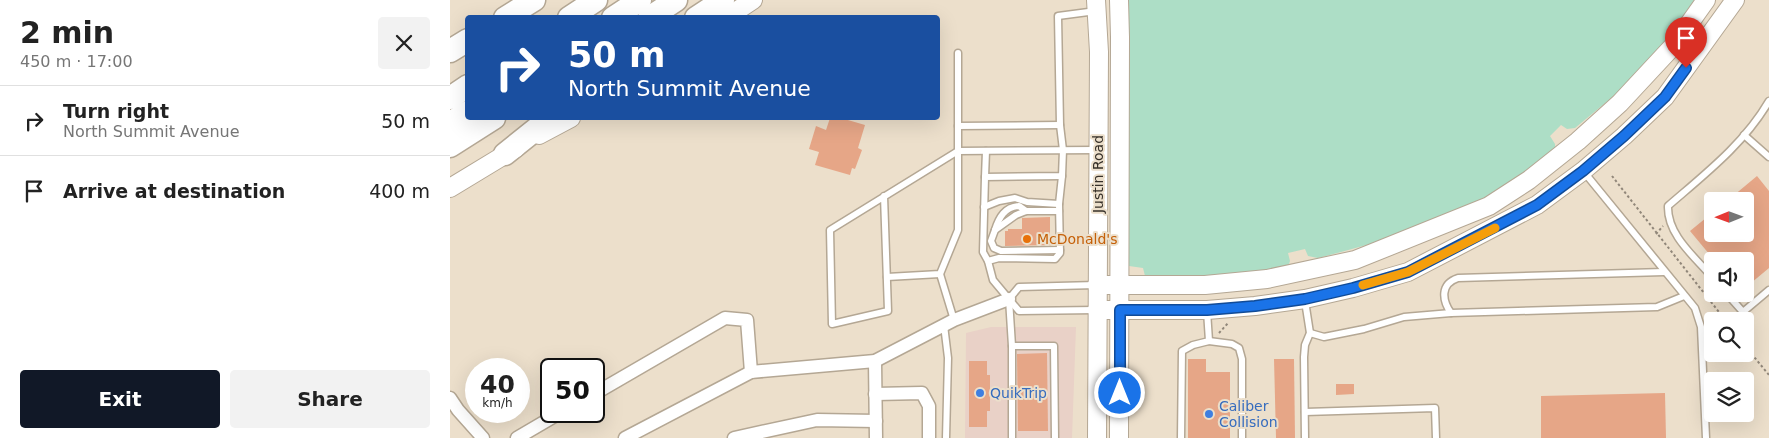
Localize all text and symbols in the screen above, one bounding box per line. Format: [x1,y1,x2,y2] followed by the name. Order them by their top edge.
[20,15,114,50] text: 2 min
[378,17,430,69] button: close
[1665,17,1707,68] pin
[1672,24,1700,52] icon: arrive
[485,35,550,100] icon: right
[568,35,665,75] text: 50 m
[20,52,133,71] text: 450 m · 17:00
[568,76,811,101] text: North Summit Avenue
[63,100,169,122] text: Turn right
[20,107,48,135] icon: right
[381,110,430,132] text: 50 m
[63,122,240,141] text: North Summit Avenue
[1090,135,1106,214] street label: Justin Road
[20,177,48,205] icon: arrive
[63,180,285,202] text: Arrive at destination
[369,180,430,202] text: 400 m
[1704,192,1754,242] north arrow
[1704,192,1754,422] map controls
[1037,231,1118,247] place label: McDonald's
[1021,233,1033,245] marker: McDonald's
[1704,252,1754,302] button: sound
[1704,312,1754,362] button: search
[540,358,605,423] speed limit sign: 50
[1093,366,1145,418] position arrow
[20,370,220,428] button: Exit
[230,370,430,428] button: Share
[480,370,515,399] text: 40
[1704,372,1754,422] button: layers
[990,385,1047,401] place label: QuikTrip
[974,387,986,399] marker: QuikTrip
[482,396,513,410] text: km/h
[1219,398,1278,430] place label: Caliber Collision
[1203,408,1215,420] marker: Caliber Collision

